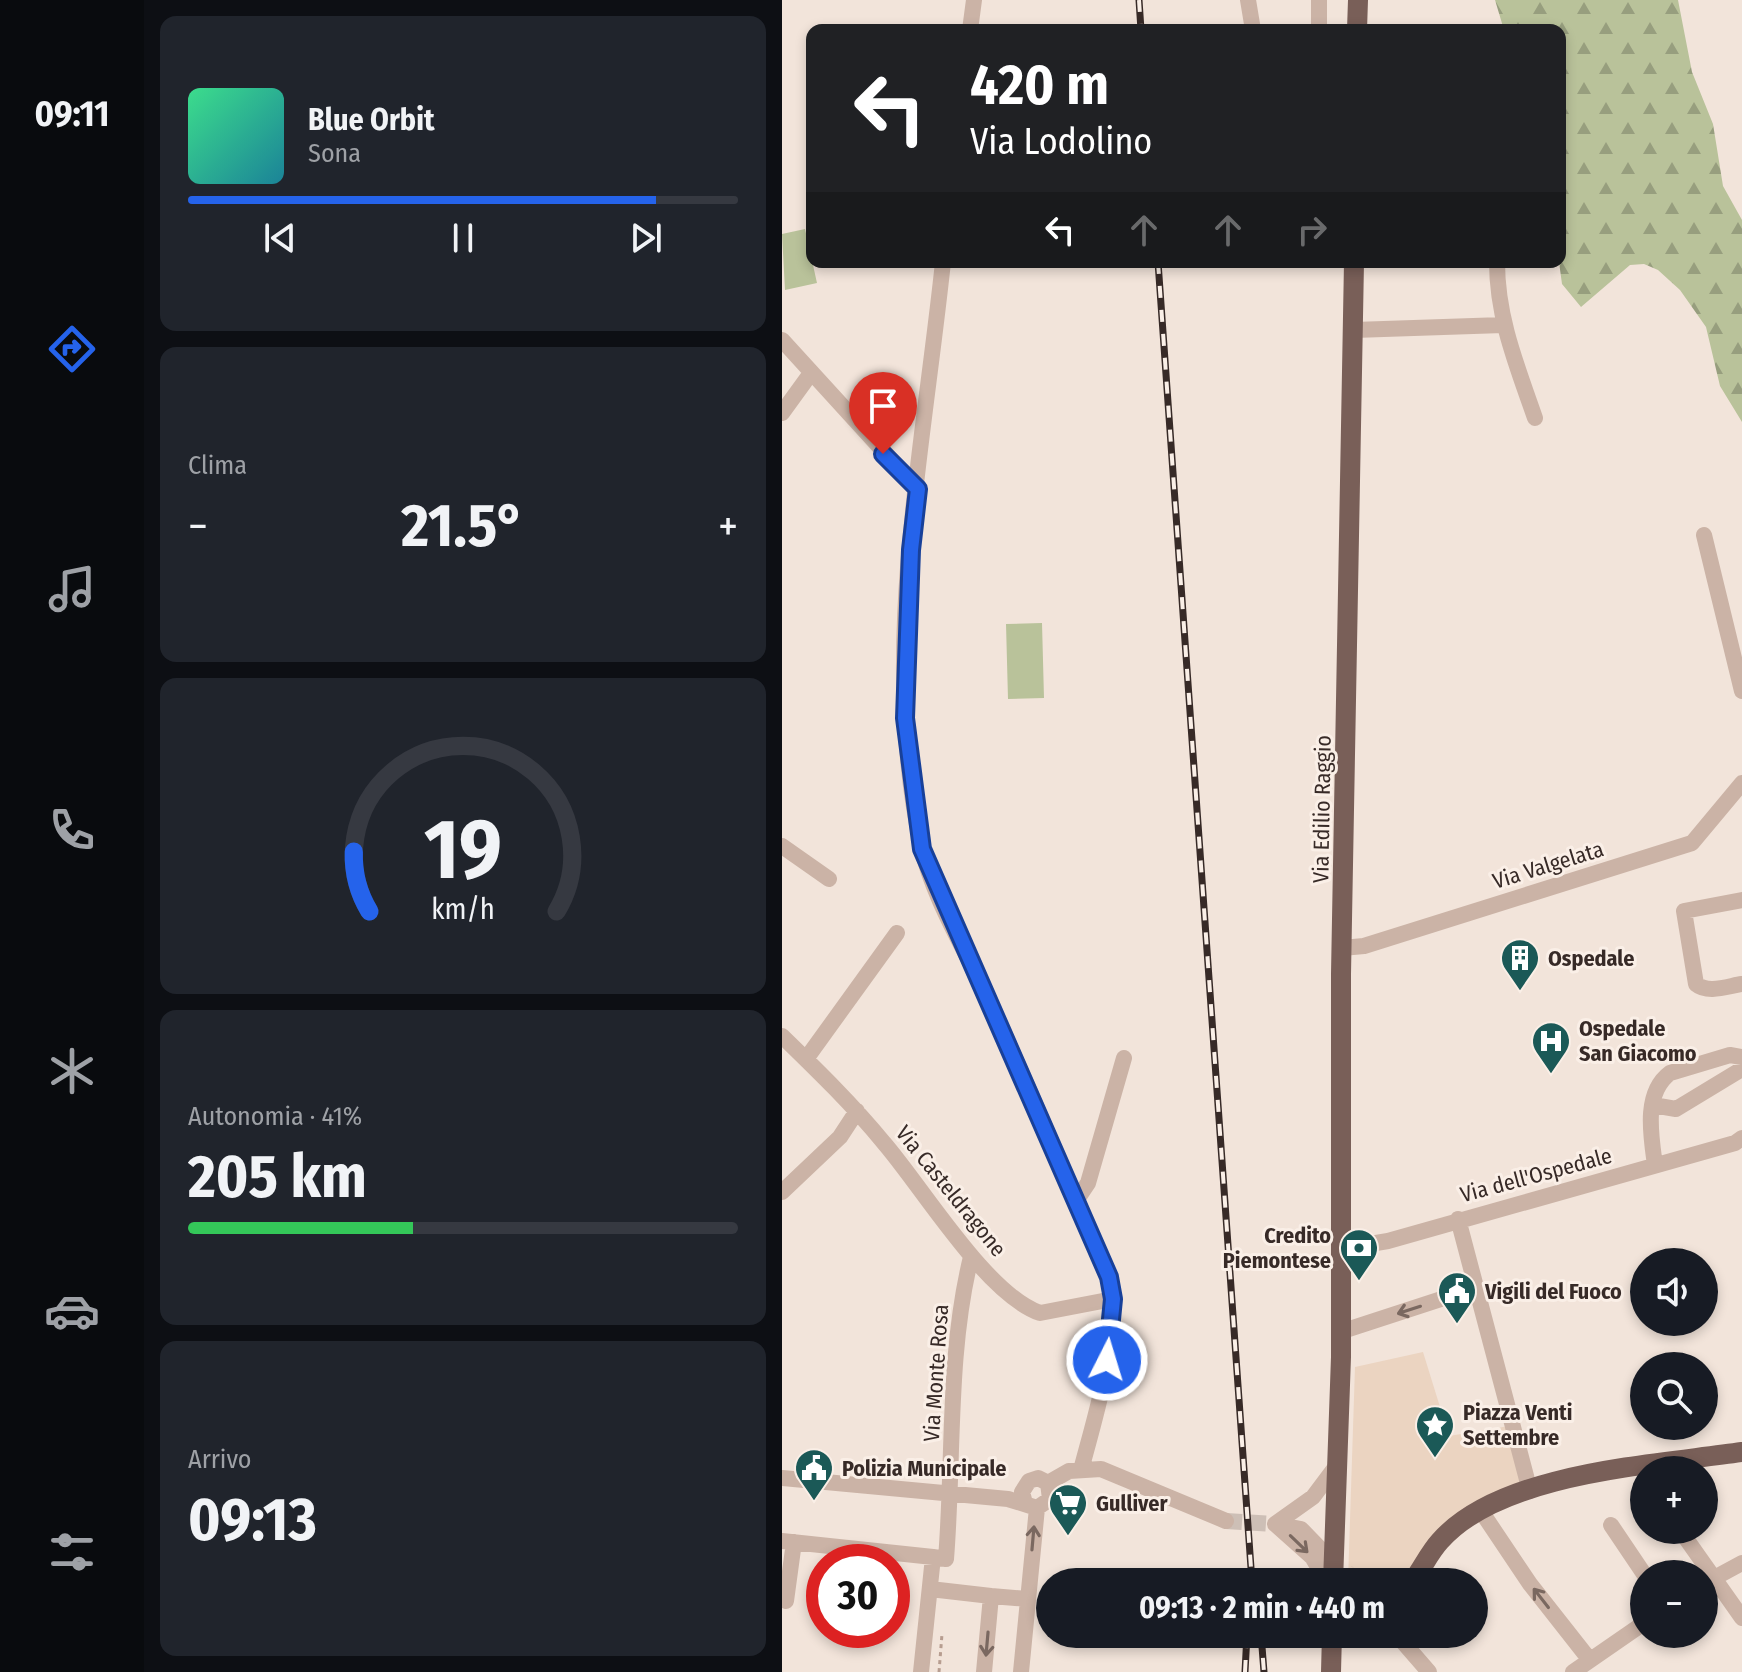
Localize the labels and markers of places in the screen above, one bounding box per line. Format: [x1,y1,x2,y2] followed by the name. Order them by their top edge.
[849,372,917,454] pin
[1499,937,1541,992] building icon: Ospedale
[1548,945,1634,972] place label: Ospedale
[1579,1015,1697,1067] place label: Ospedale San Giacomo
[1530,1020,1572,1075] hospital icon: Ospedale San Giacomo
[1223,1222,1331,1274] place label: Credito Piemontese
[1338,1227,1380,1282] bank icon: Credito Piemontese
[1436,1270,1478,1325] public building icon: Vigili del Fuoco
[1484,1278,1622,1305] place label: Vigili del Fuoco
[1463,1399,1572,1451] place label: Piazza Venti Settembre
[1414,1404,1456,1459] place icon: Piazza Venti Settembre
[793,1447,835,1502] public building icon: Polizia Municipale
[842,1455,1006,1482] place label: Polizia Municipale
[1047,1482,1089,1537] supermarket icon: Gulliver
[1096,1490,1168,1517] place label: Gulliver

